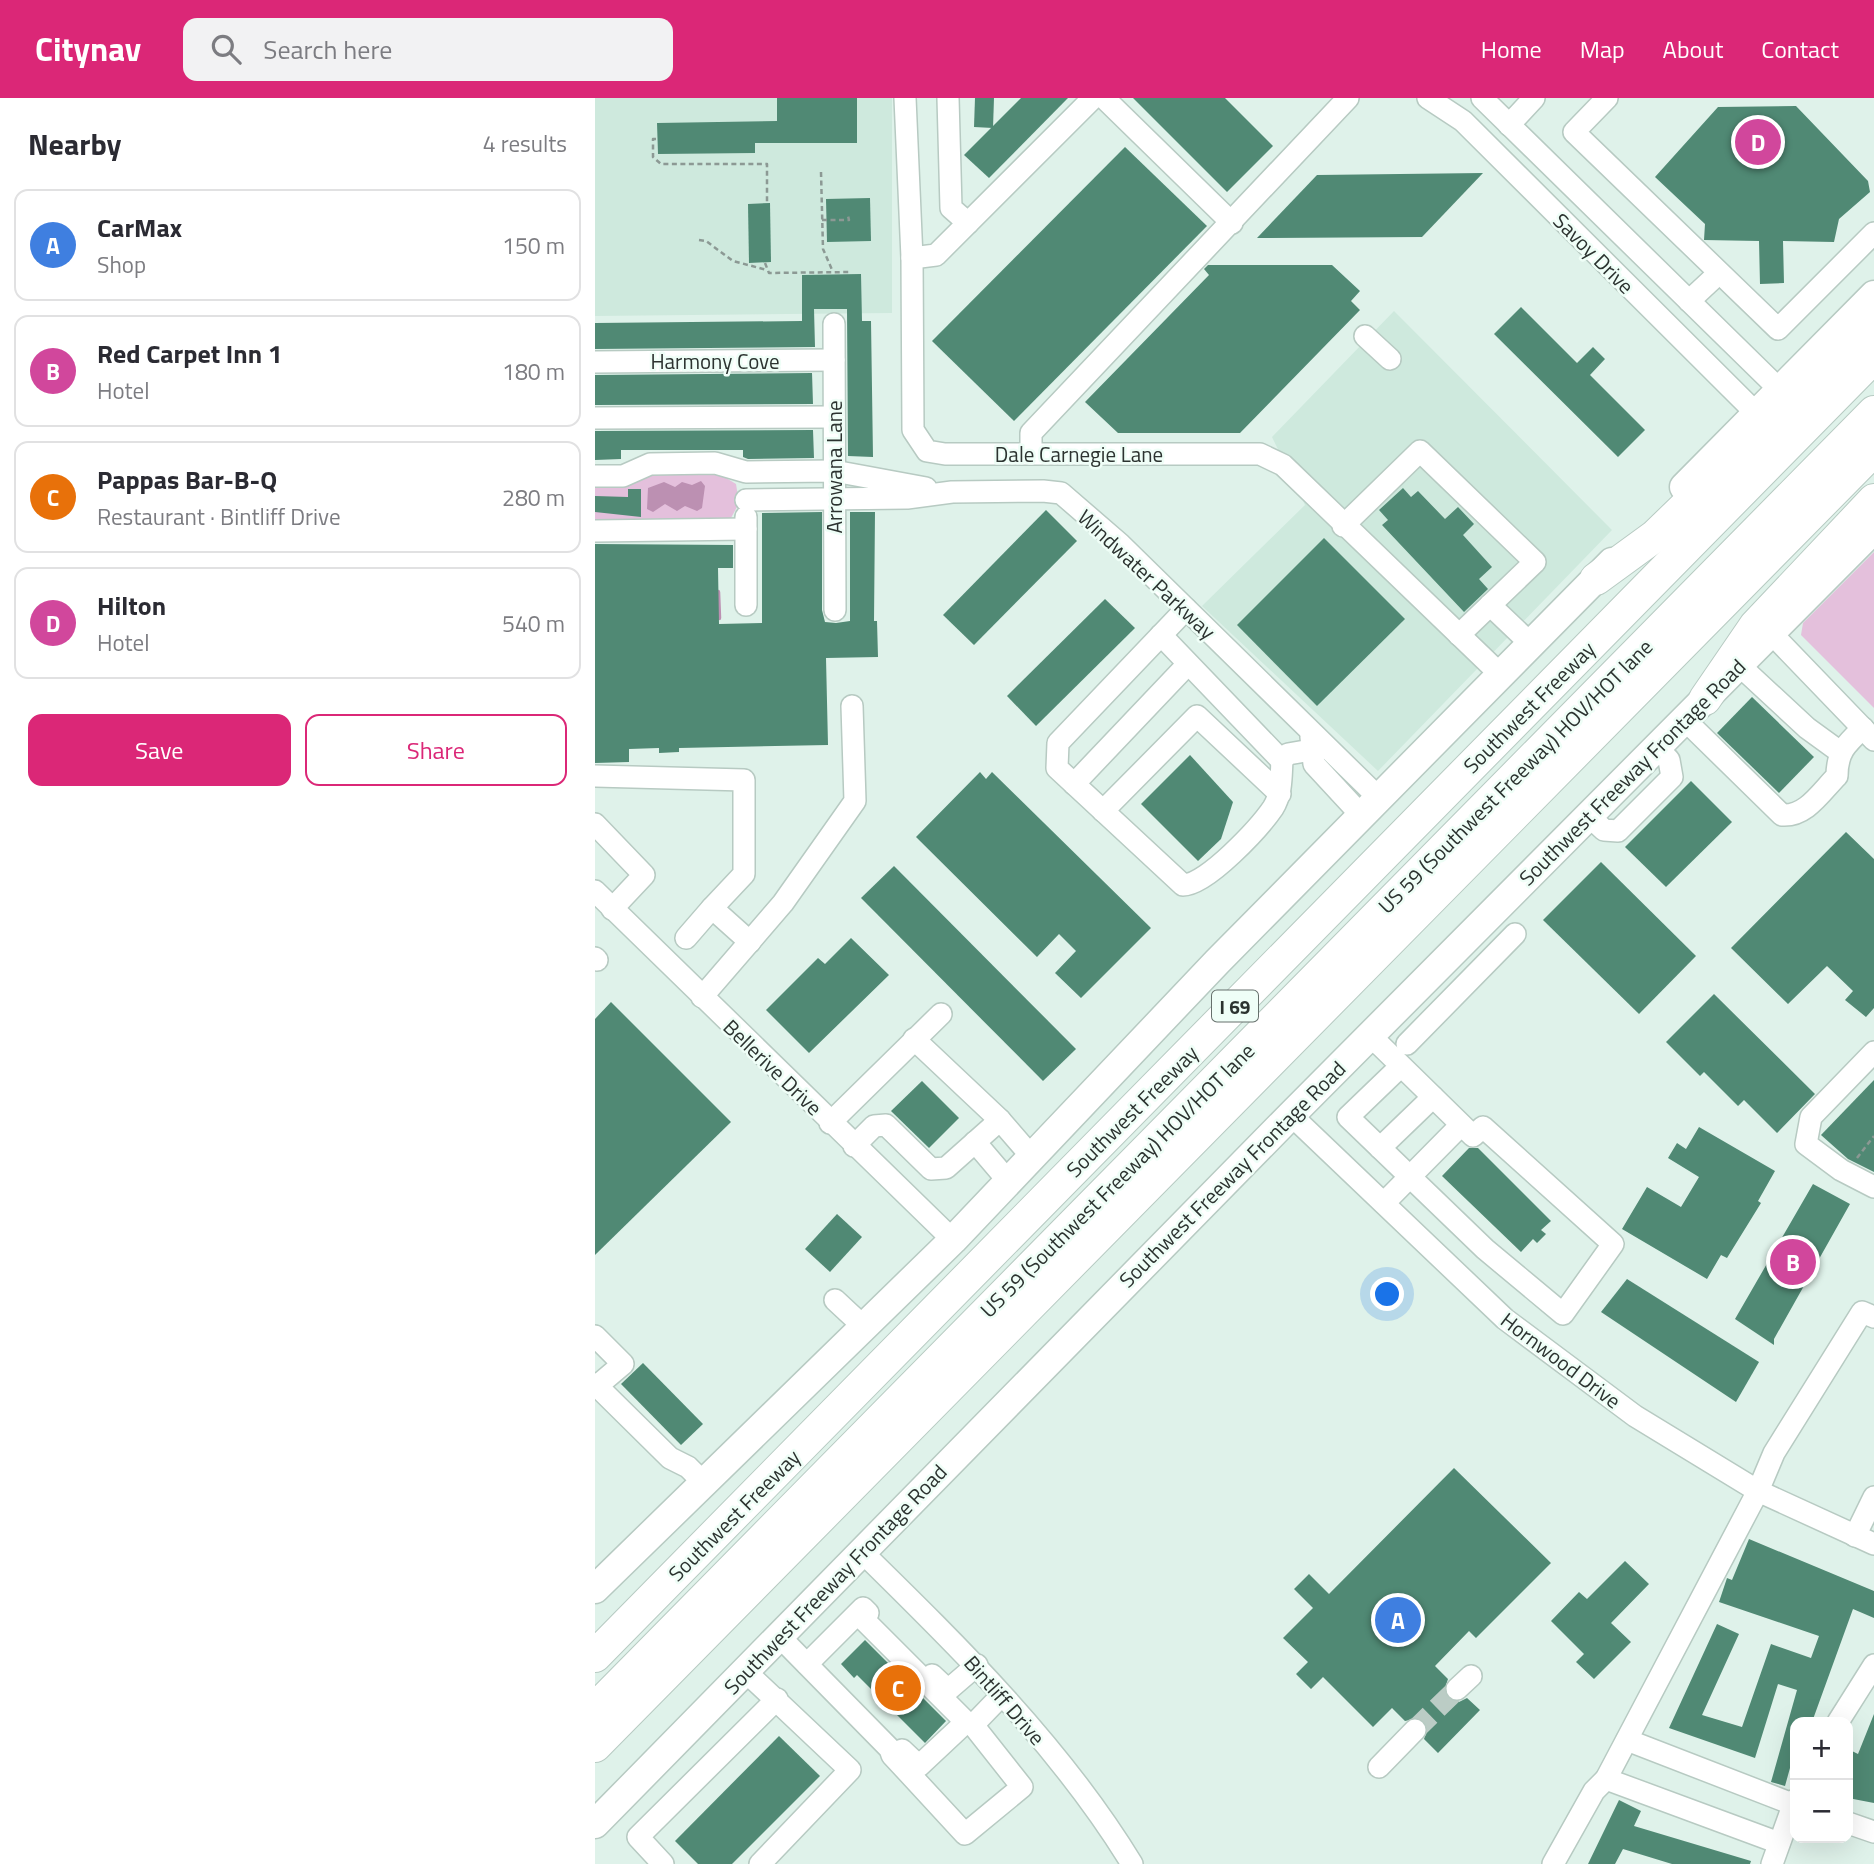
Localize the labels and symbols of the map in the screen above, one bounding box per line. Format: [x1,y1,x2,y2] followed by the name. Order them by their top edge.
[1735,116,1781,168] pin: D
[1546,205,1642,301] street label: Savoy Drive
[650,345,780,377] street label: Harmony Cove
[818,400,850,534] street label: Arrowana Lane
[995,438,1163,470] street label: Dale Carnegie Lane
[1071,501,1223,647] street label: Windwater Parkway
[1370,631,1660,921] street label: US 59 (Southwest Freeway) HOV/HOT lane
[1456,634,1602,780] street label: Southwest Freeway
[1511,651,1753,893] street label: Southwest Freeway Frontage Road
[1212,991,1258,1022] road number: I 69
[716,1011,830,1123] street label: Bellerive Drive
[972,1035,1262,1325] street label: US 59 (Southwest Freeway) HOV/HOT lane
[1059,1038,1205,1184] street label: Southwest Freeway
[1111,1053,1353,1295] street label: Southwest Freeway Frontage Road
[1770,1236,1816,1288] pin: B
[1370,1277,1404,1311] your location
[1494,1304,1628,1416] street label: Hornwood Drive
[661,1442,807,1588] street label: Southwest Freeway
[716,1457,954,1701] street label: Southwest Freeway Frontage Road
[1375,1594,1421,1646] pin: A
[957,1648,1053,1752] street label: Bintliff Drive
[875,1662,921,1714] pin: C

